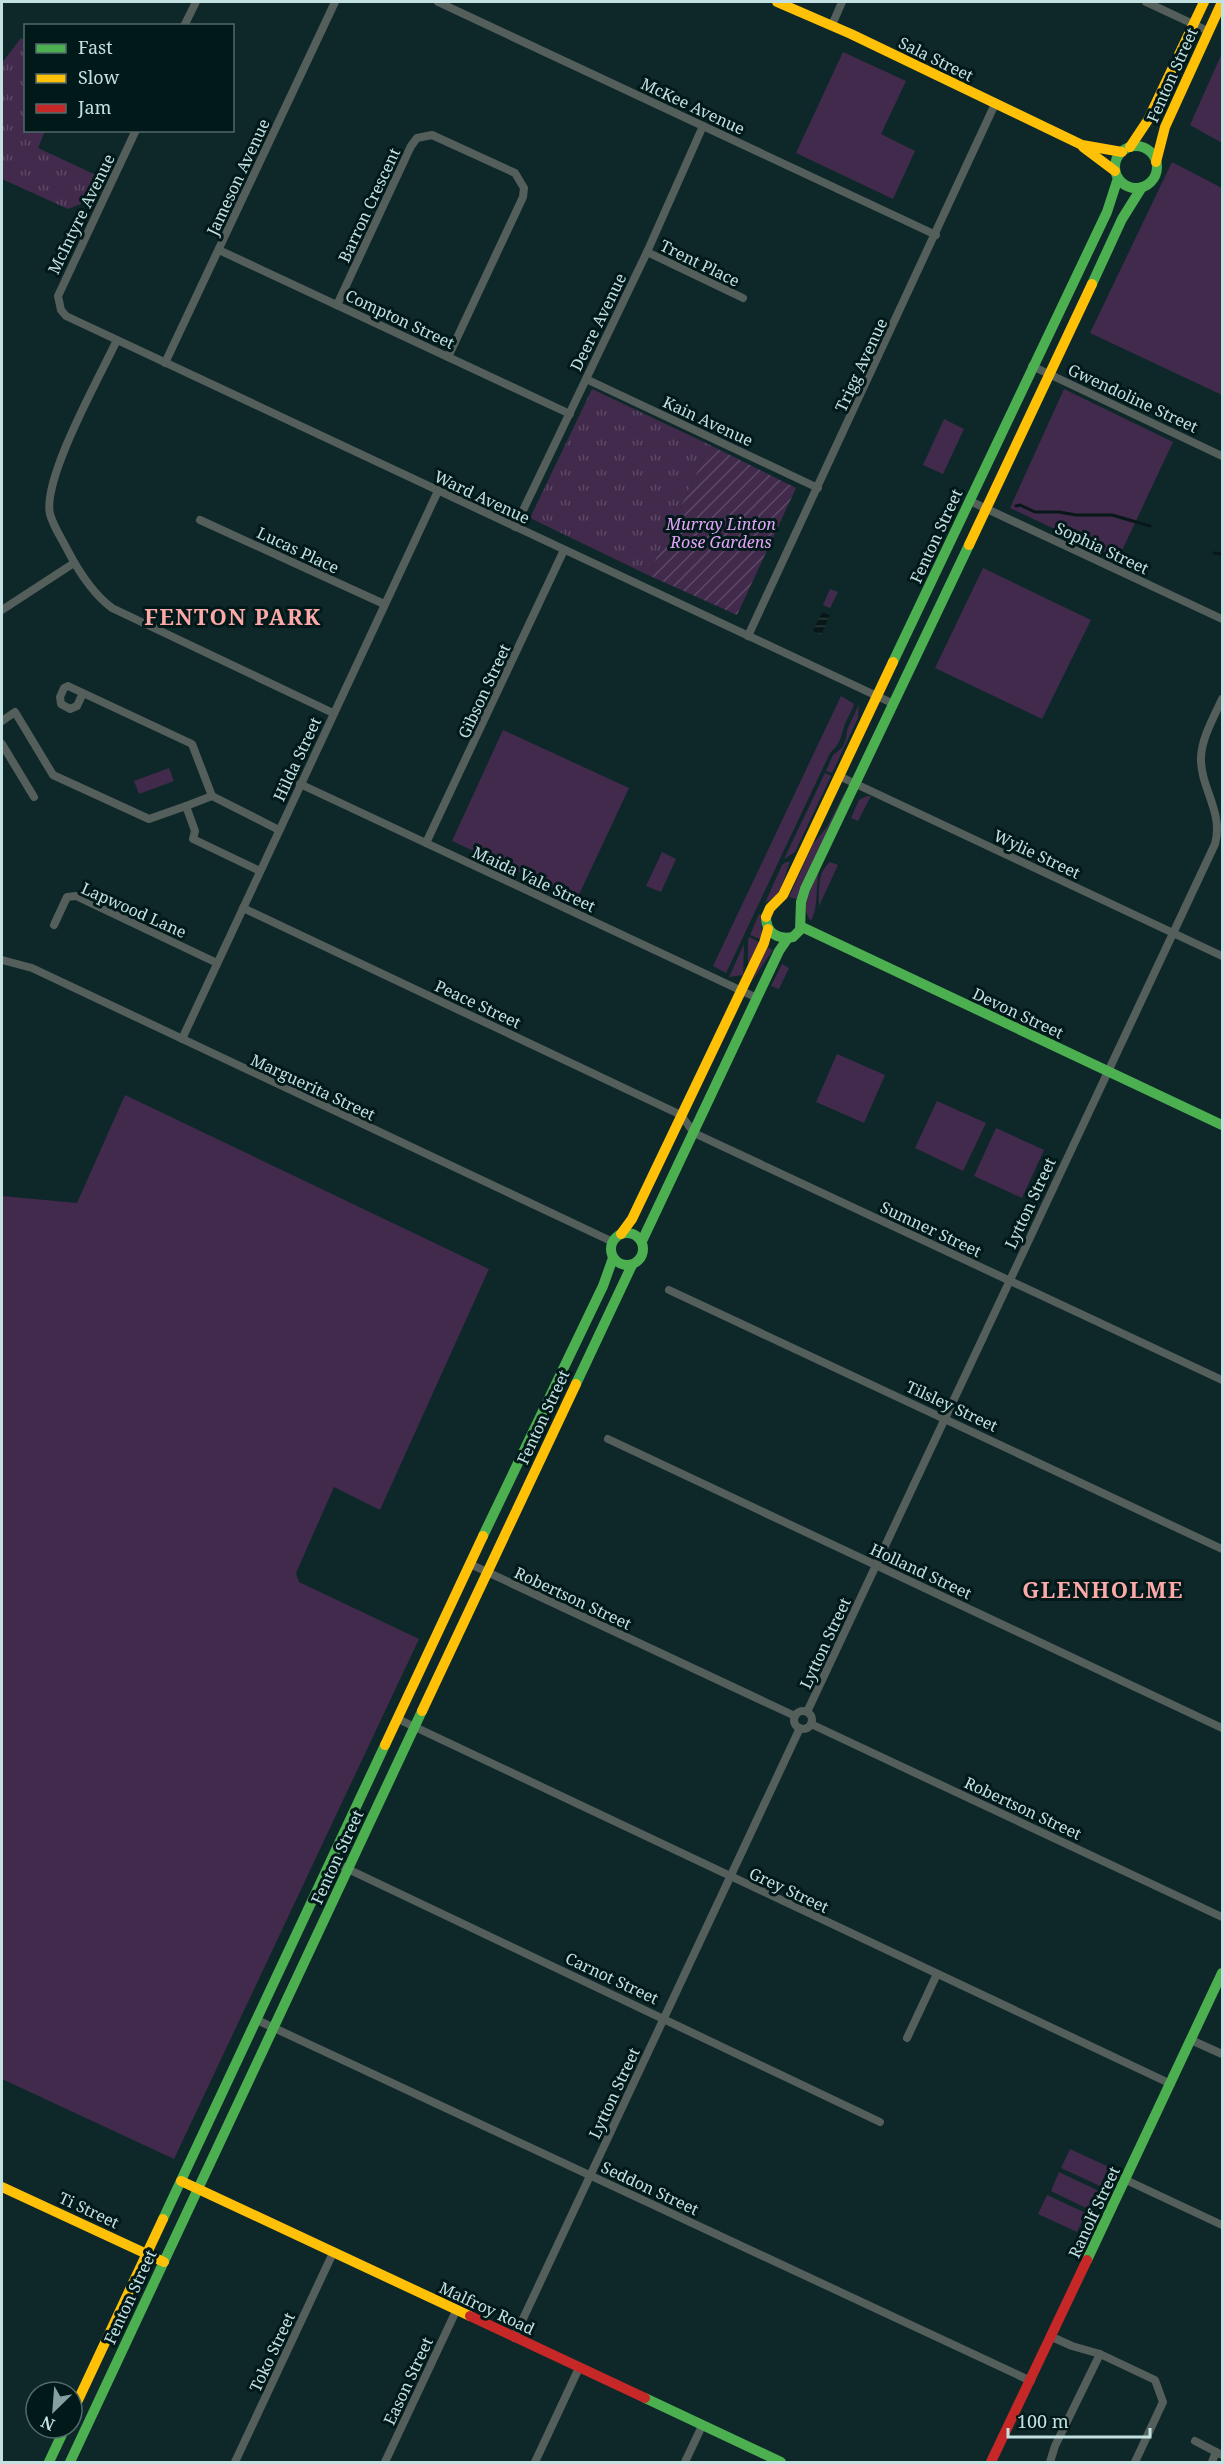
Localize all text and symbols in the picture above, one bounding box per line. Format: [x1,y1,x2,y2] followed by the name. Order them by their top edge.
[24,24,234,132] legend
[1141,24,1203,126] street label: Fenton Street
[895,31,977,87] street label: Sala Street
[78,35,113,59] text: Fast
[78,65,120,89] text: Slow
[637,72,749,140] street label: McKee Avenue
[77,95,112,119] text: Jam
[201,115,275,240] street label: Jameson Avenue
[333,144,405,266] street label: Barron Crescent
[42,150,120,278] street label: McIntyre Avenue
[656,234,744,292] street label: Trent Place
[565,269,631,375] street label: Deere Avenue
[342,284,458,354] street label: Compton Street
[830,315,892,415] street label: Trigg Avenue
[1064,358,1202,438] street label: Gwendoline Street
[659,391,757,451] street label: Kain Avenue
[431,465,533,529] street label: Ward Avenue
[905,485,968,587] street label: Fenton Street
[665,513,776,553] park label: Murray Linton Rose Gardens
[1052,517,1153,579] street label: Sophia Street
[253,521,343,579] street label: Lucas Place
[144,601,322,631] district label: FENTON PARK
[452,640,516,742] street label: Gibson Street
[268,713,326,805] street label: Hilda Street
[990,824,1084,884] street label: Wylie Street
[469,841,599,917] street label: Maida Vale Street
[78,877,190,943] street label: Lapwood Lane
[431,974,525,1034] street label: Peace Street
[969,982,1067,1044] street label: Devon Street
[247,1049,379,1126] street label: Marguerita Street
[999,1154,1061,1252] street label: Lytton Street
[877,1196,985,1262] street label: Sumner Street
[512,1366,575,1468] street label: Fenton Street
[903,1375,1002,1437] street label: Tilsley Street
[867,1538,976,1604] street label: Holland Street
[511,1561,635,1635] street label: Robertson Street
[1022,1574,1184,1604] district label: GLENHOLME
[794,1594,856,1692] street label: Lytton Street
[961,1771,1085,1845] street label: Robertson Street
[306,1806,369,1908] street label: Fenton Street
[746,1862,833,1918] street label: Grey Street
[562,1947,662,2009] street label: Carnot Street
[583,2044,645,2142] street label: Lytton Street
[598,2156,703,2220] street label: Seddon Street
[1063,2162,1125,2261] street label: Ranolf Street
[55,2187,123,2234] street label: Ti Street
[99,2246,162,2348] street label: Fenton Street
[436,2276,539,2340] street label: Malfroy Road
[244,2308,300,2395] street label: Toko Street
[378,2333,438,2428] street label: Eason Street
[24,2380,84,2440] north arrow
[1008,2401,1150,2439] scale bar
[1017,2409,1069,2433] text: 100 m
[37,2411,58,2436] text: N

